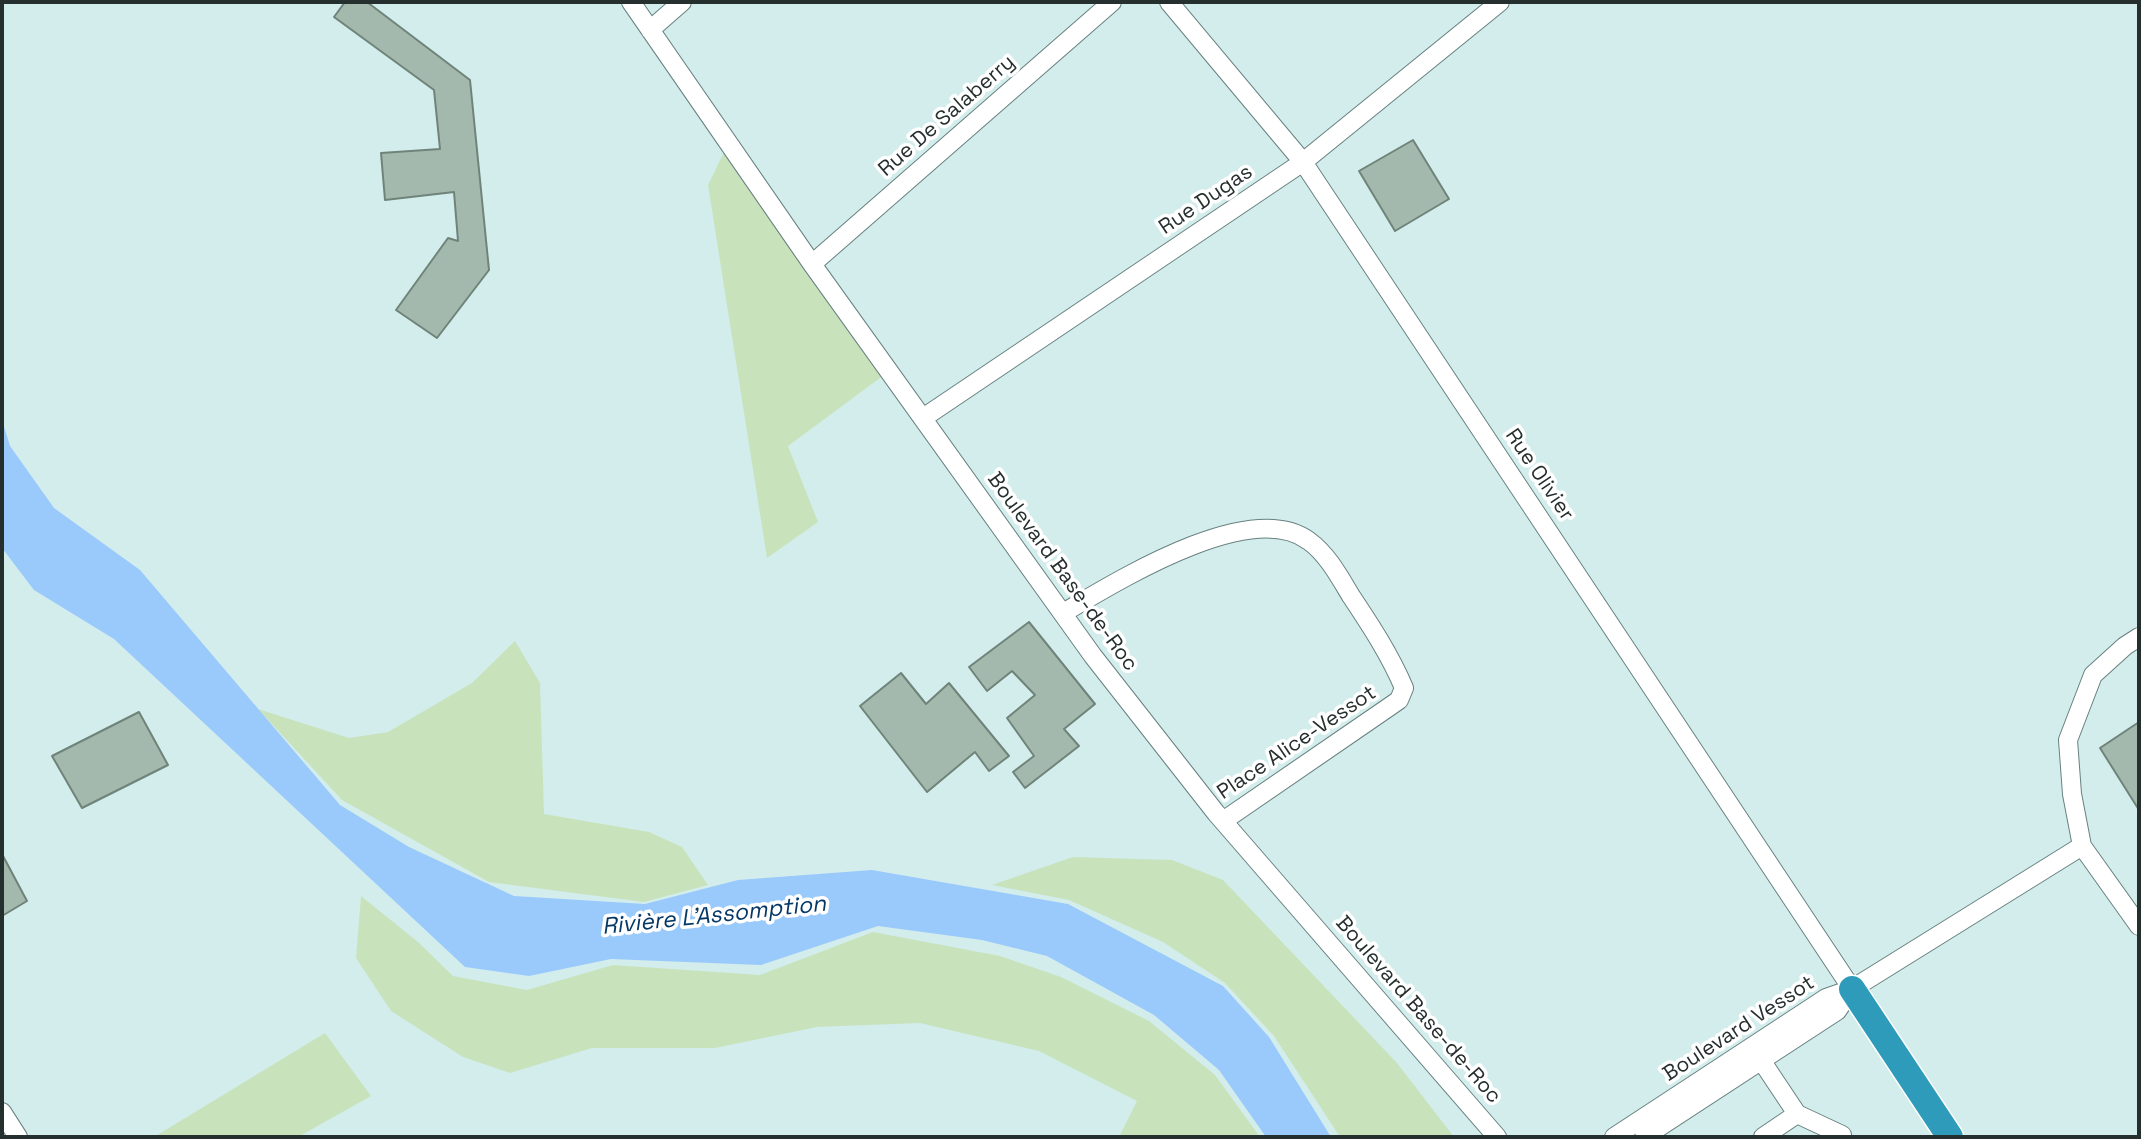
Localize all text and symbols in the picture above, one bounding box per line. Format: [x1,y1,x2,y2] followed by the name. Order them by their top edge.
[874,50,1020,182] street label: Rue De Salaberry
[1154,160,1258,240] street label: Rue Dugas
[1499,424,1579,526] street label: Rue Olivier
[981,468,1143,676] street label: Boulevard Base-de-Roc
[1213,681,1381,805] street label: Place Alice-Vessot
[601,891,827,941] water label: Rivière L'Assomption
[1330,911,1506,1109] street label: Boulevard Base-de-Roc
[1659,971,1819,1087] street label: Boulevard Vessot

